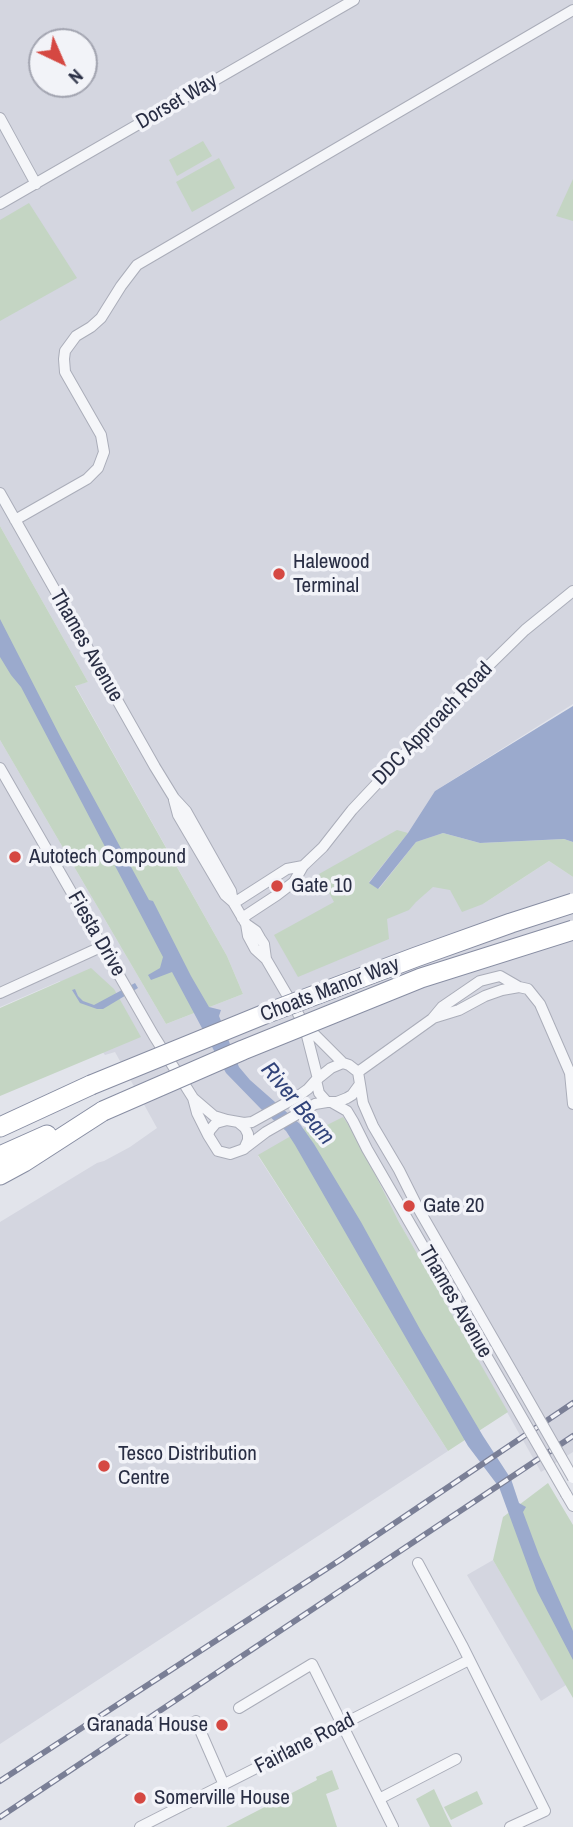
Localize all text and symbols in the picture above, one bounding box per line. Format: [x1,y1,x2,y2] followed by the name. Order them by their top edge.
[28,28,98,98] north arrow
[63,63,89,90] text: N
[132,69,222,135] street label: Dorset Way
[293,549,370,599] place label: Halewood Terminal
[271,566,287,582] marker: Halewood Terminal
[44,586,128,706] street label: Thames Avenue
[368,657,498,791] street label: DDC Approach Road
[29,844,186,870] place label: Autotech Compound
[7,849,23,865] marker: Autotech Compound
[291,873,352,899] place label: Gate 10
[269,878,285,894] marker: Gate 10
[62,887,130,981] street label: Fiesta Drive
[257,952,403,1028] street label: Choats Manor Way
[254,1057,340,1151] water label: River Beam
[423,1193,484,1219] place label: Gate 20
[401,1198,417,1214] marker: Gate 20
[413,1242,497,1362] street label: Thames Avenue
[118,1441,257,1491] place label: Tesco Distribution Centre
[96,1458,112,1474] marker: Tesco Distribution Centre
[251,1708,359,1780] street label: Fairlane Road
[86,1712,208,1738] place label: Granada House
[214,1717,230,1733] marker: Granada House
[154,1785,290,1811] place label: Somerville House
[132,1790,148,1806] marker: Somerville House

